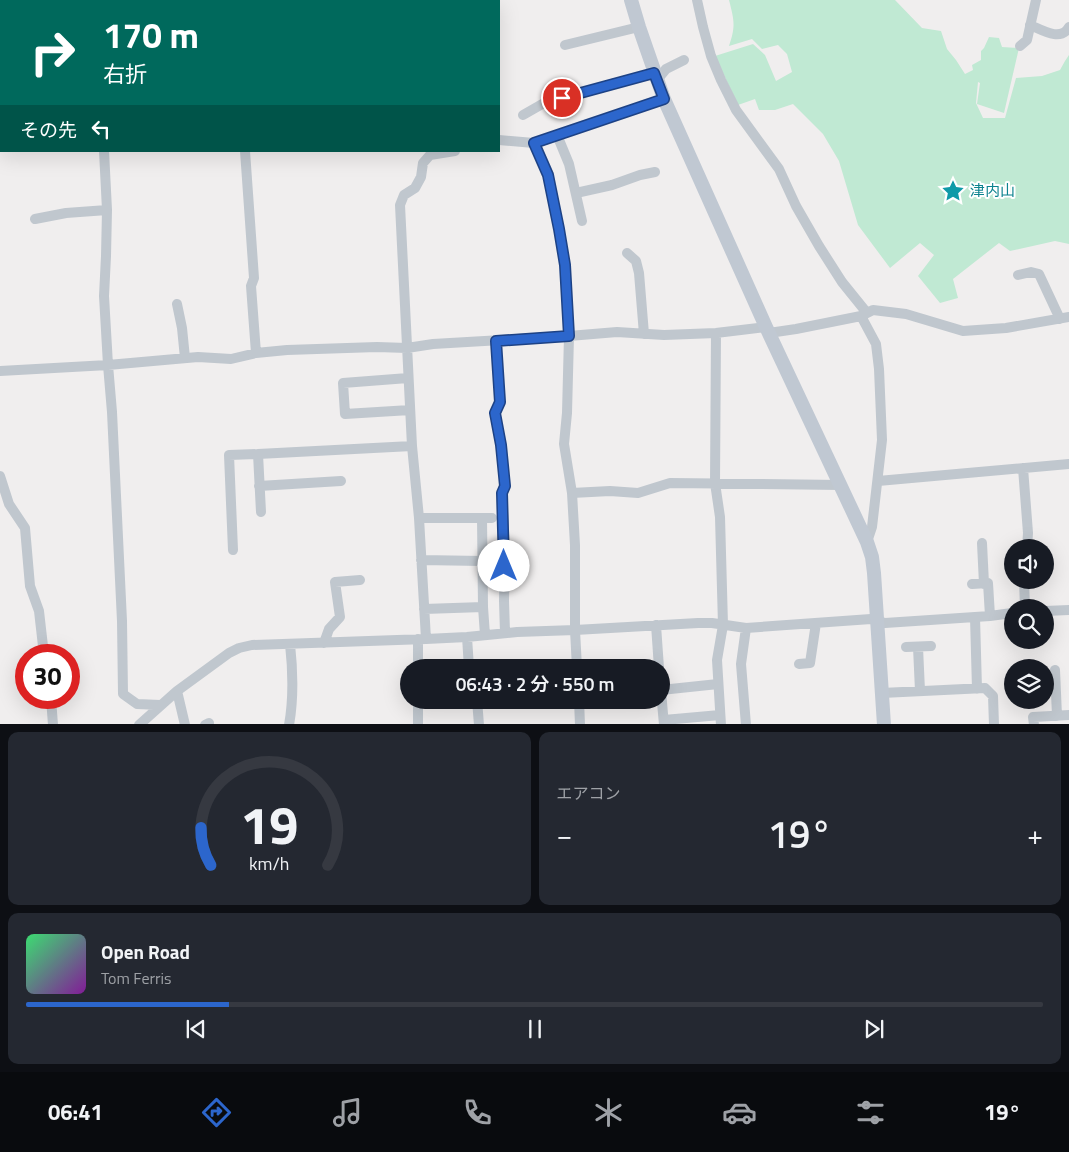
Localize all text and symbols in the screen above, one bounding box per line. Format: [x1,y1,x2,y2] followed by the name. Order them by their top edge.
[103,8,199,62] text: 170 m
[20,20,85,85] icon: right
[103,57,147,91] text: 右折
[541,77,583,119] pin
[548,84,576,112] icon: arrive
[20,115,77,144] text: その先
[87,115,115,143] icon: left
[940,178,966,204] place icon: 津内山
[970,179,1015,202] place label: 津内山
[477,539,529,591] position arrow
[1004,539,1054,709] map controls
[1004,539,1054,589] button: sound
[1004,599,1054,649] button: search
[15,644,80,709] speed limit sign: 30
[1004,659,1054,709] button: layers
[456,669,614,698] text: 06:43 · 2 分 · 550 m
[557,781,621,805] text: エアコン
[240,785,298,864] text: 19
[768,805,832,863] text: 19°
[557,813,572,856] text: −
[1027,813,1043,856] text: +
[249,850,289,877] text: km/h
[101,937,190,966] text: Open Road
[101,966,172,990] text: Tom Ferris
[182,1015,210,1043] icon: previous
[521,1015,549,1043] icon: pause
[860,1015,888,1043] icon: next
[48,1095,103,1129] text: 06:41
[199,1095,234,1130] icon: directions
[330,1095,365,1130] icon: music
[460,1095,495,1130] icon: phone
[591,1095,626,1130] icon: climate
[722,1095,757,1130] icon: car
[853,1095,888,1130] icon: filters
[984,1095,1021,1129] text: 19°

